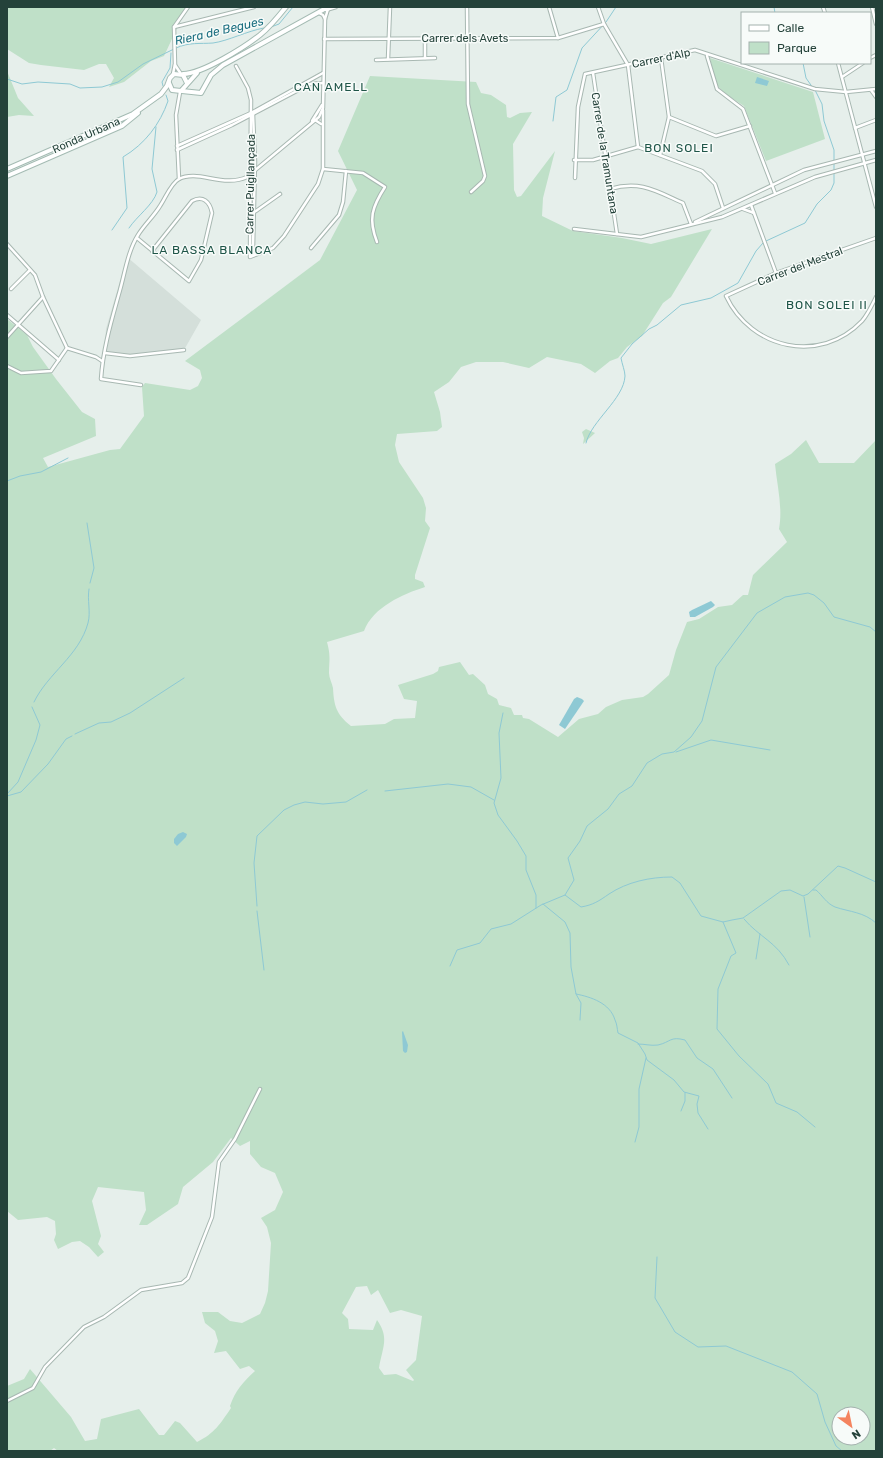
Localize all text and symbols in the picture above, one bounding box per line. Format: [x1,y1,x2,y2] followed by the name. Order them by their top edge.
[741,12,871,64] legend
[173,14,265,48] water label: Riera de Begues
[777,21,804,35] text: Calle
[422,32,509,45] street label: Carrer dels Avets
[777,41,817,55] text: Parque
[631,46,691,71] street label: Carrer d'Alp
[294,80,368,94] district label: CAN AMELL
[588,91,621,215] street label: Carrer de la Tramuntana
[50,115,122,156] street label: Ronda Urbana
[243,134,258,234] street label: Carrer Puigllançada
[644,141,714,155] district label: BON SOLEI
[152,243,272,257] district label: LA BASSA BLANCA
[756,244,845,289] street label: Carrer del Mestral
[786,298,868,312] district label: BON SOLEI II
[831,1406,871,1446] north arrow
[849,1426,863,1442] text: N

